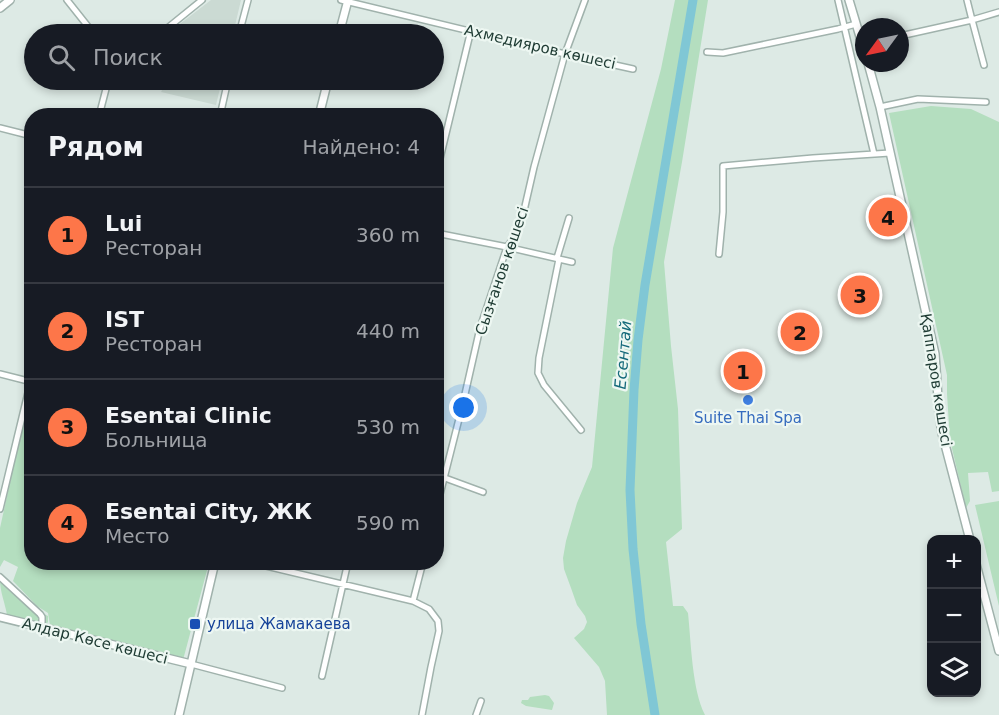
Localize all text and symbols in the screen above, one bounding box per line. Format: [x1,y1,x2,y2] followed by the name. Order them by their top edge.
[855,18,909,72] north arrow
[463,21,617,73] street label: Ахмедияров көшесі
[24,24,444,90] search box
[45,41,78,74] icon: search
[93,45,163,70] text: Поиск
[48,132,144,162] text: Рядом
[302,135,420,159] text: Найдено: 4
[868,194,908,240] pin: 4
[472,204,532,338] street label: Сызғанов көшесі
[105,211,142,236] text: Lui
[61,223,74,247] text: 1
[356,223,420,247] text: 360 m
[105,236,202,260] text: Ресторан
[840,272,880,318] pin: 3
[105,307,144,332] text: IST
[780,310,820,354] pin: 2
[917,312,955,448] street label: Қаппаров көшесі
[61,319,74,343] text: 2
[356,319,420,343] text: 440 m
[611,320,635,390] water label: Есентай
[105,332,202,356] text: Ресторан
[724,348,762,394] pin: 1
[449,393,478,422] your location
[741,393,755,407] marker: Suite Thai Spa
[105,403,272,428] text: Esentai Clinic
[694,409,802,427] place label: Suite Thai Spa
[61,415,74,439] text: 3
[356,415,420,439] text: 530 m
[105,428,207,452] text: Больница
[105,499,312,524] text: Esentai City, ЖК
[61,511,74,535] text: 4
[356,511,420,535] text: 590 m
[105,524,169,548] text: Место
[927,535,981,697] map controls
[927,535,981,589] button: +
[927,589,981,643] button: −
[20,614,170,668] street label: Алдар Көсе көшесі
[207,615,351,633] place label: улица Жамакаева
[188,617,202,631] marker: улица Жамакаева
[927,643,981,697] button: layers

